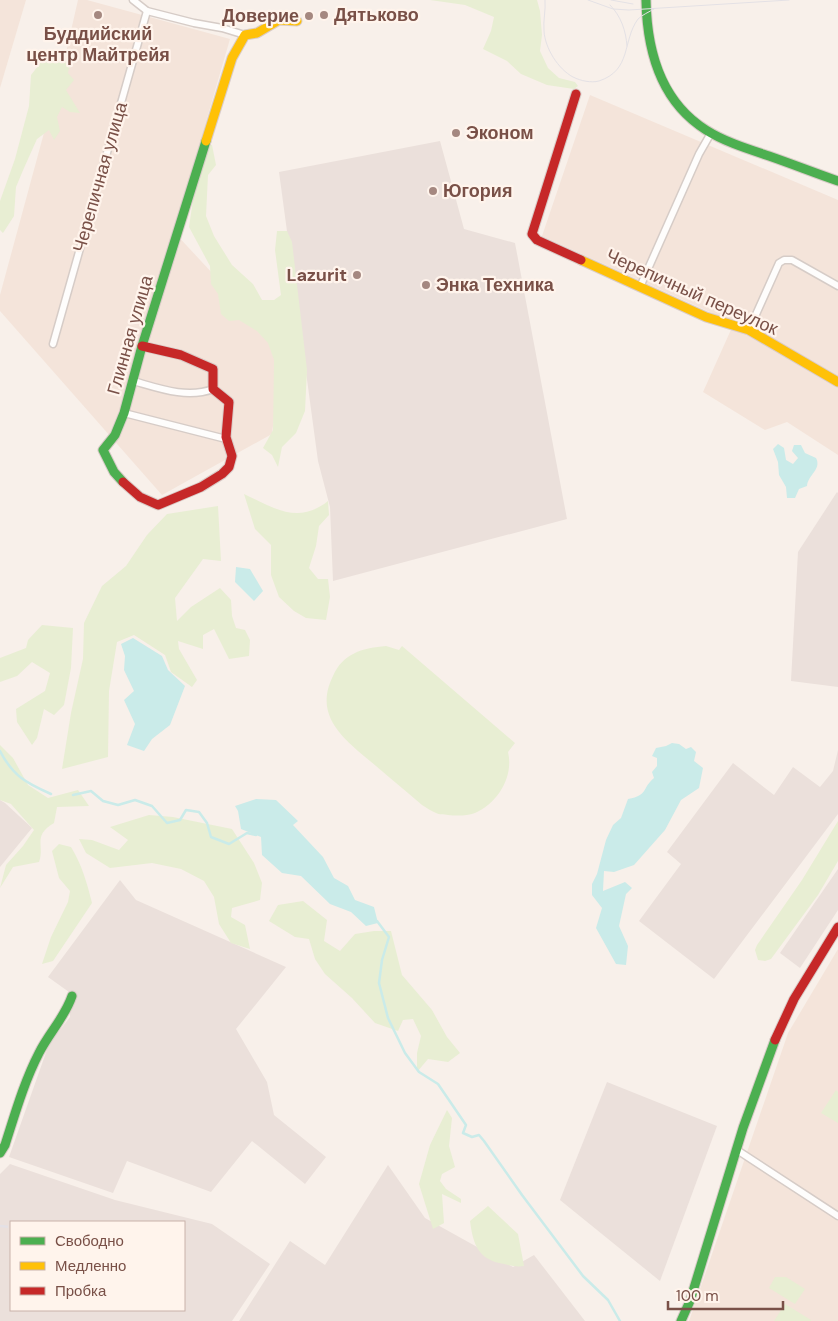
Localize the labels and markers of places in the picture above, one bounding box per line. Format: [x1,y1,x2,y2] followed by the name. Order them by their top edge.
[334,3,419,27] place label: Дятьково
[222,4,299,28] place label: Доверие
[92,9,104,21] marker: Буддийский центр Майтрейя
[318,9,330,21] marker: Дятьково
[303,10,315,22] marker: Доверие
[26,22,170,67] place label: Буддийский центр Майтрейя
[466,121,534,145] place label: Эконом
[450,127,462,139] marker: Эконом
[443,179,512,203] place label: Югория
[427,185,439,197] marker: Югория
[286,263,347,287] place label: Lazurit
[351,269,363,281] marker: Lazurit
[436,273,555,297] place label: Энка Техника
[420,279,432,291] marker: Энка Техника

